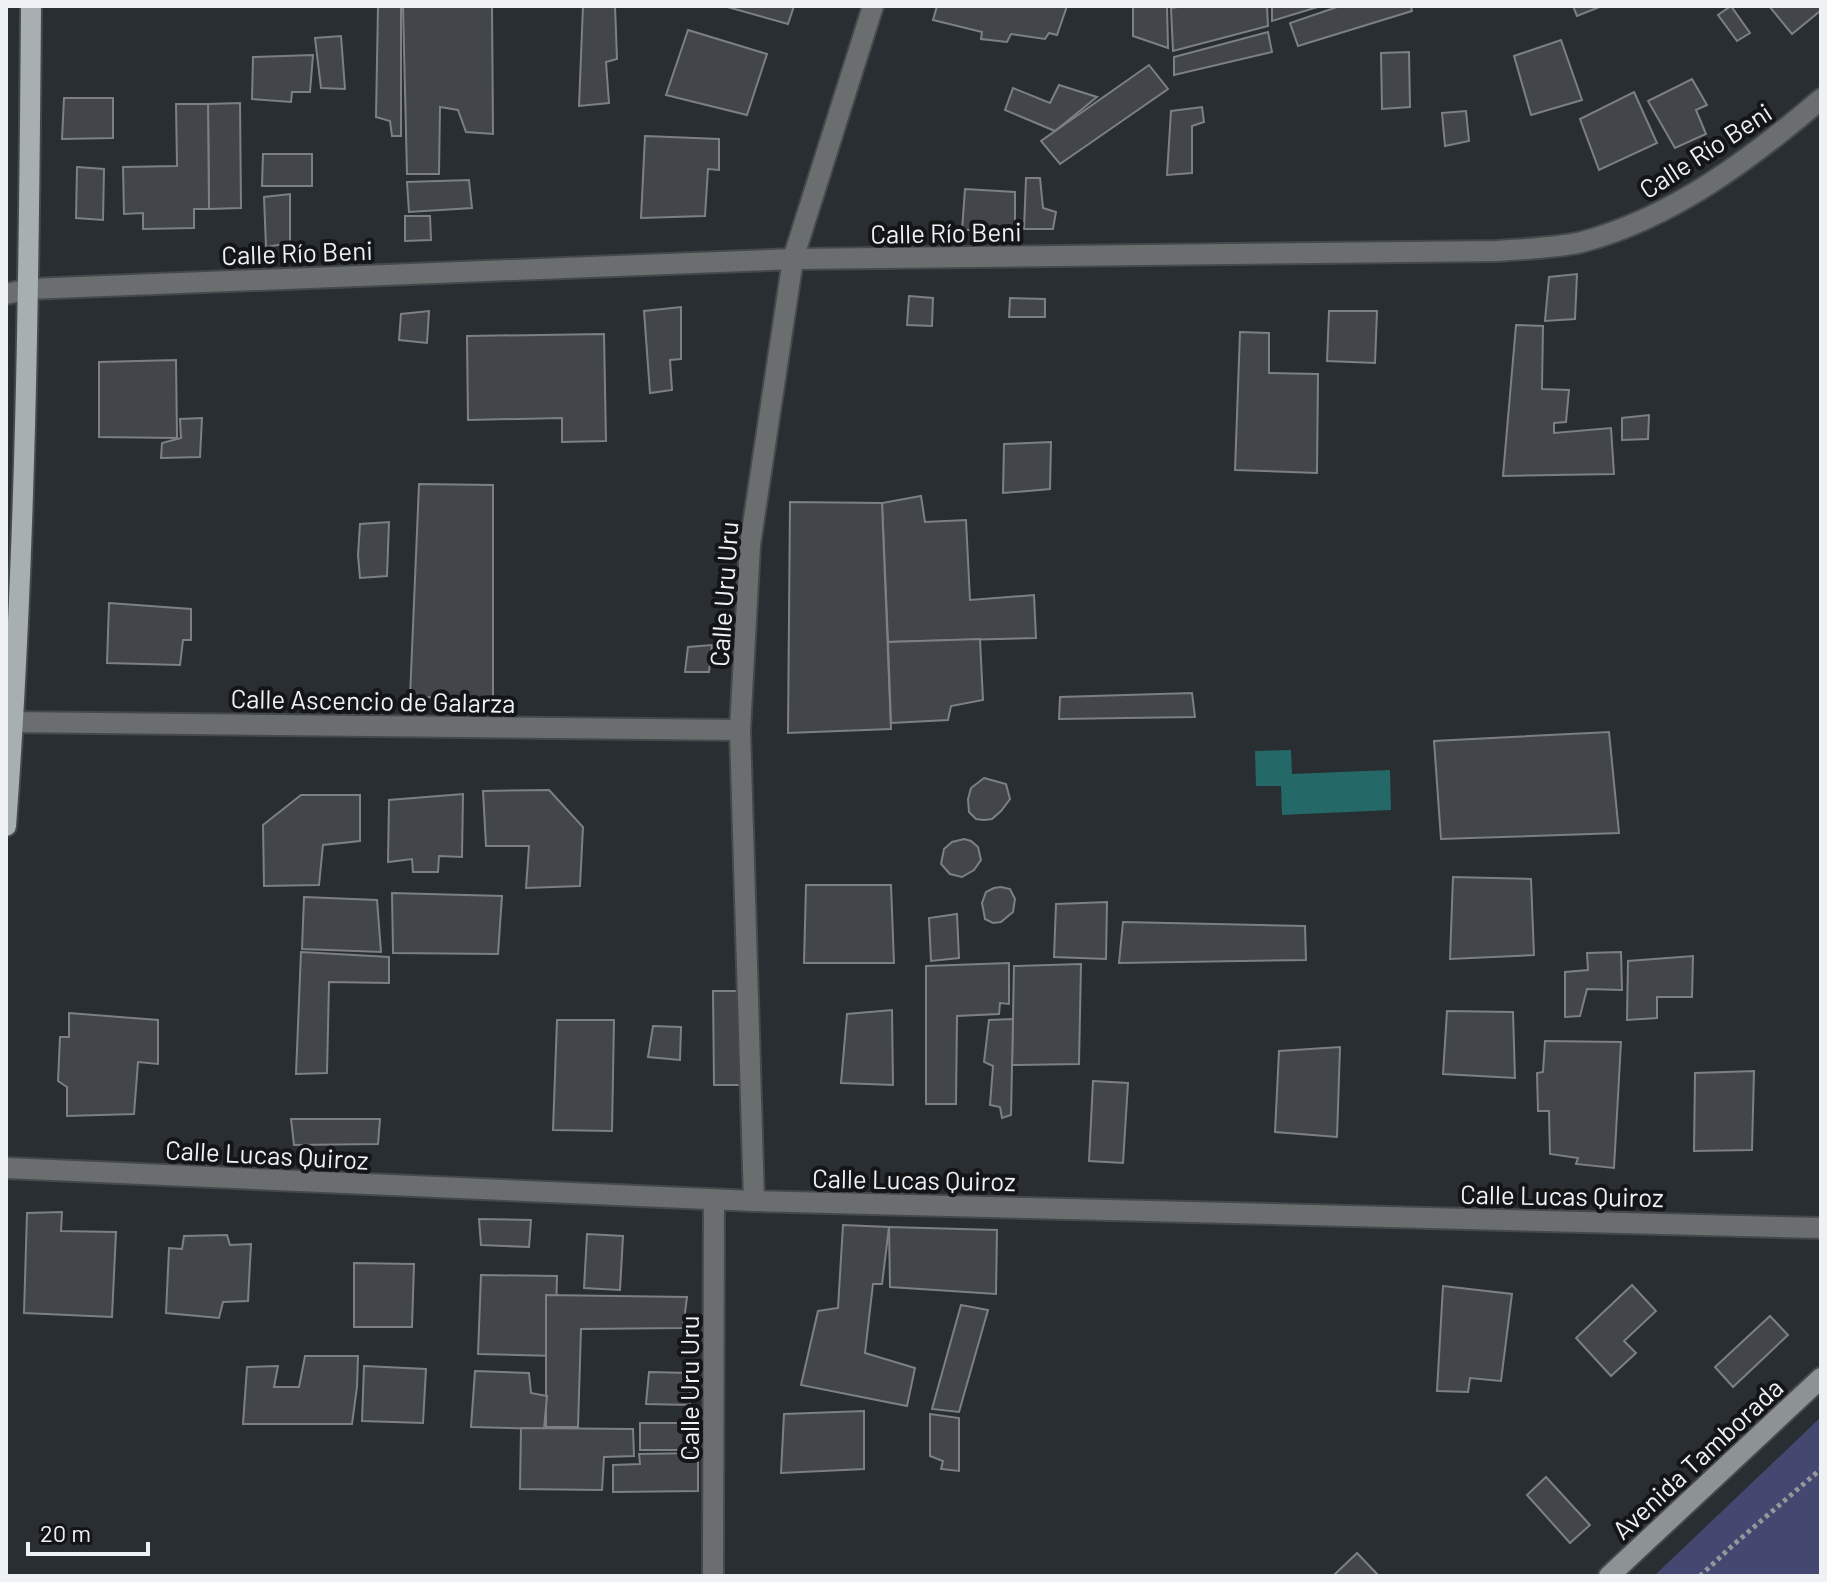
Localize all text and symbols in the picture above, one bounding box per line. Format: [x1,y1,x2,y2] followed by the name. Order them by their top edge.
[1633,96,1777,204] street label: Calle Río Beni
[870,215,1022,249] street label: Calle Río Beni
[221,234,373,270] street label: Calle Río Beni
[702,520,744,668] street label: Calle Uru Uru
[230,682,516,718] street label: Calle Ascencio de Galarza
[164,1133,370,1175] street label: Calle Lucas Quiroz
[812,1162,1016,1196] street label: Calle Lucas Quiroz
[1460,1178,1664,1212] street label: Calle Lucas Quiroz
[673,1315,704,1461] street label: Calle Uru Uru
[1605,1371,1789,1545] street label: Avenida Tamborada
[28,1506,148,1556] scale bar
[40,1518,91,1547] text: 20 m

